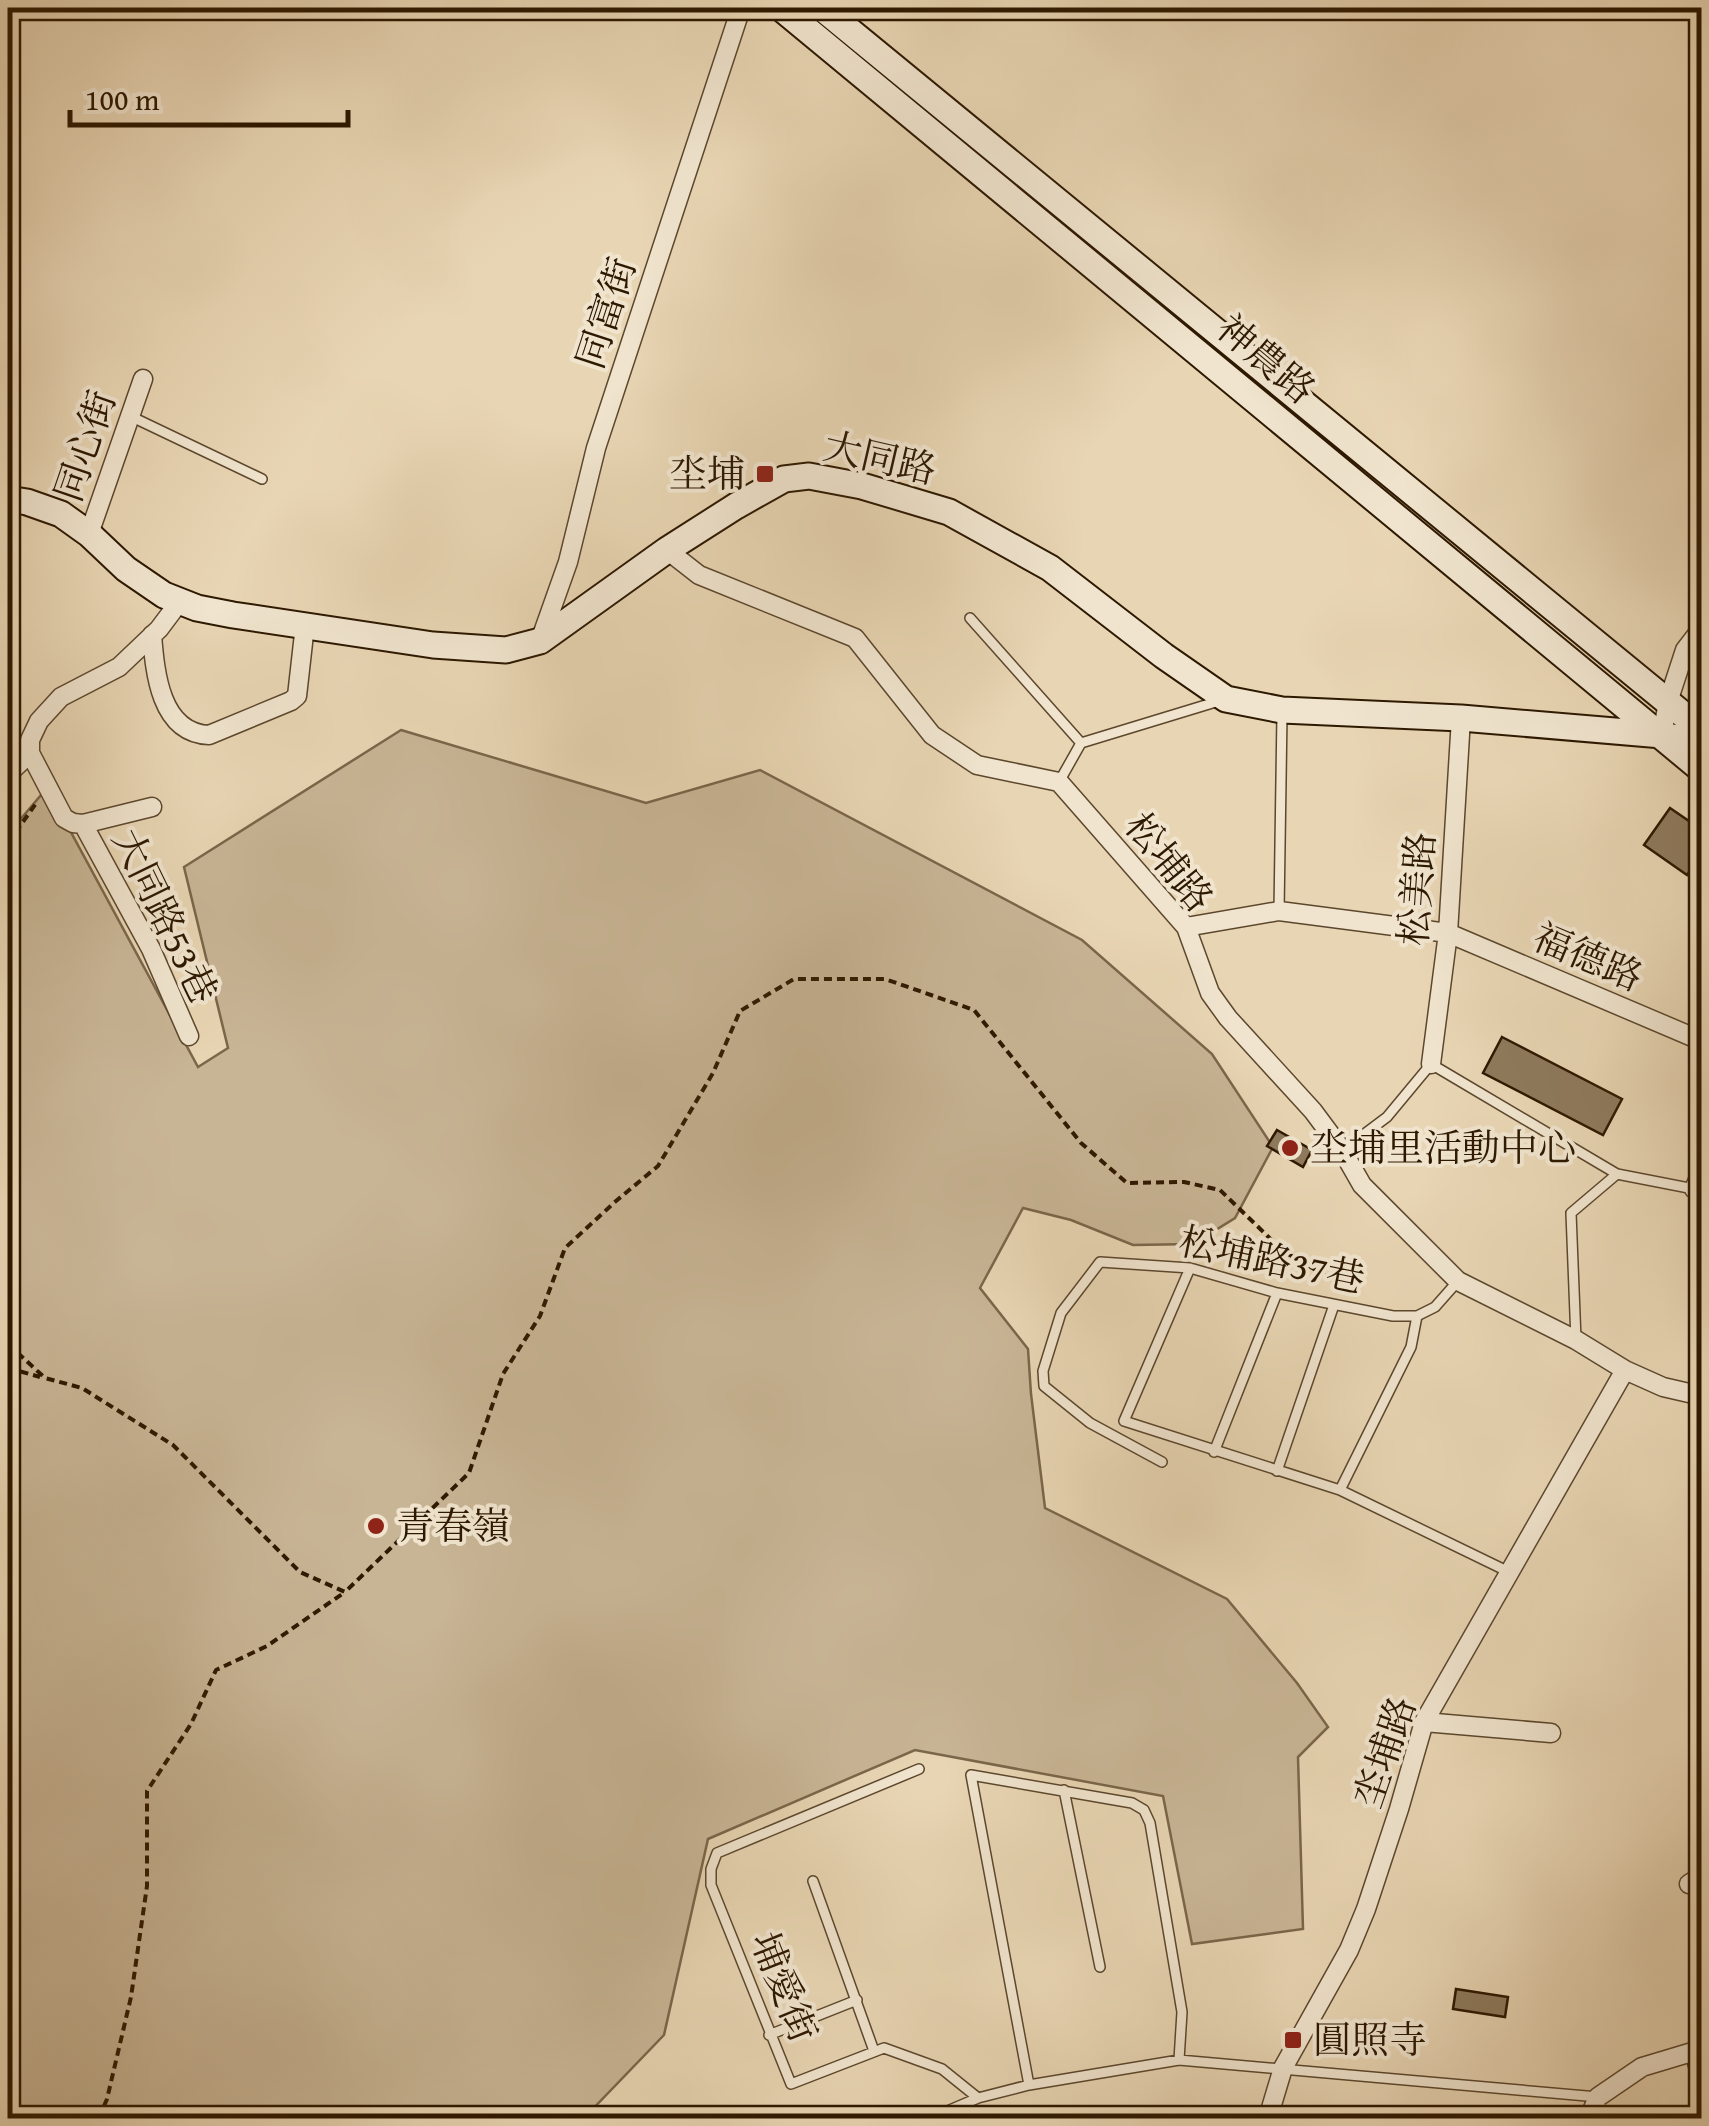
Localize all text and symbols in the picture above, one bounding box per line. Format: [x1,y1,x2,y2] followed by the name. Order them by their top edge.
[70,65,348,127] scale bar
[85,77,160,121] text: 100 m
[561,250,649,376] street label: 同富街
[1205,300,1328,416] street label: 神農路
[39,383,129,509] street label: 同心街
[818,417,942,497] street label: 大同路
[669,445,745,501] place label: 坔埔
[754,463,776,485] marker: 坔埔
[1112,799,1227,923] street label: 松埔路
[99,819,232,1013] street label: 大同路53巷
[1384,830,1448,948] street label: 松美路
[1525,908,1652,1004] street label: 福德路
[1310,1119,1576,1175] place label: 坔埔里活動中心
[1279,1137,1301,1159] marker: 坔埔里活動中心
[1174,1212,1370,1306] street label: 松埔路37巷
[396,1497,510,1553] place label: 青春嶺
[365,1515,387,1537] marker: 青春嶺
[1339,1689,1429,1815] street label: 坔埔路
[738,1923,832,2050] street label: 埔愛街
[1313,2011,1427,2067] place label: 圓照寺
[1282,2029,1304,2051] marker: 圓照寺

